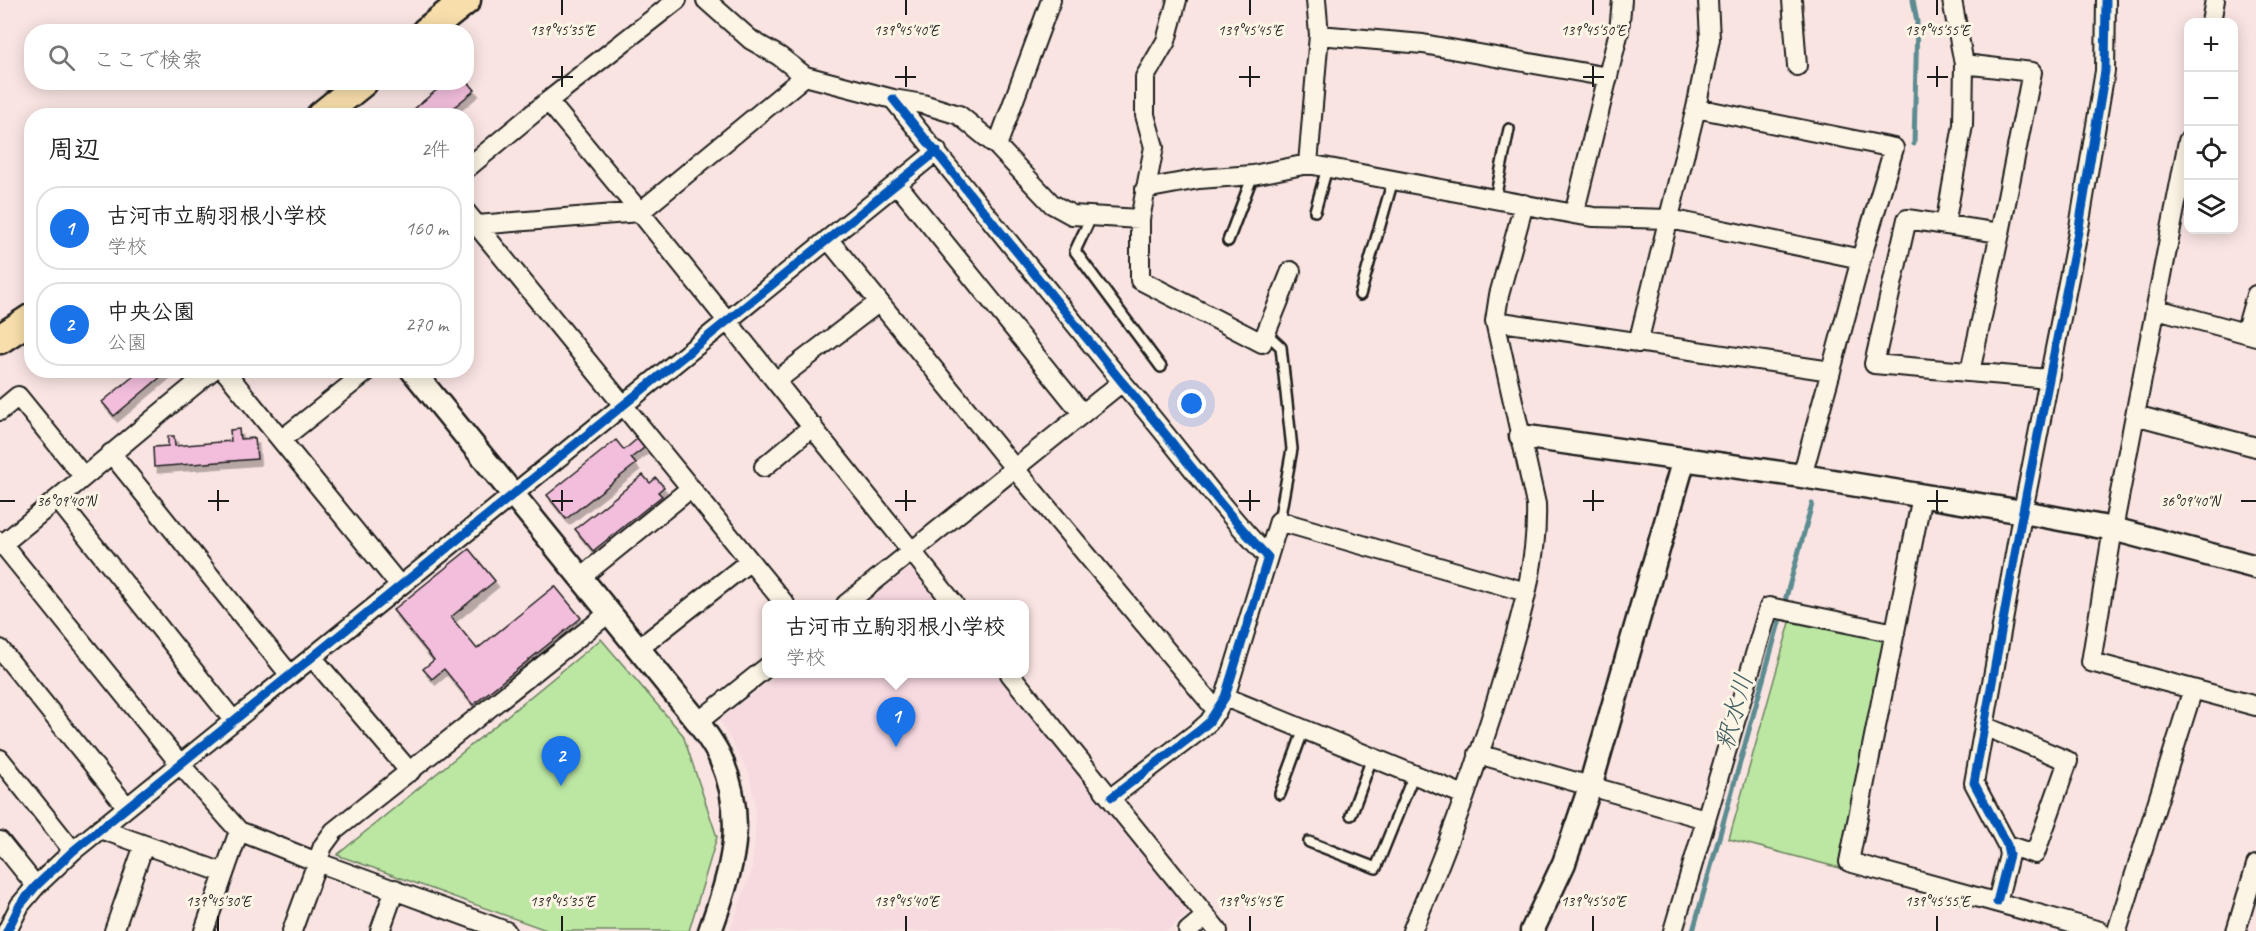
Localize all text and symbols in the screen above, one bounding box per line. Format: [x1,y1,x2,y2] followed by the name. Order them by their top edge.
[2184,18,2238,234] map controls
[2184,18,2238,72] button: +
[530,21,596,40] text: 139°45'35"E
[874,21,940,40] text: 139°45'40"E
[1218,21,1284,40] text: 139°45'45"E
[1561,21,1627,40] text: 139°45'50"E
[1905,21,1971,40] text: 139°45'55"E
[24,24,474,90] search box
[45,41,78,74] icon: search
[93,46,203,74] text: ここで検索
[2184,72,2238,126] button: −
[2184,126,2238,180] button: locate
[48,133,100,166] text: 周辺
[421,137,450,162] text: 2件
[2184,180,2238,234] button: layers
[107,202,327,230] text: 古河市立駒羽根小学校
[65,216,74,241] text: 1
[405,216,448,241] text: 160 m
[107,234,147,259] text: 学校
[107,298,195,326] text: 中央公園
[65,312,74,337] text: 2
[405,312,448,337] text: 270 m
[107,330,147,355] text: 公園
[1177,389,1206,418] your location
[36,492,99,511] text: 36°09'40"N
[2160,492,2223,511] text: 36°09'40"N
[762,600,1029,678] popup
[785,613,1006,641] text: 古河市立駒羽根小学校
[785,645,825,670] text: 学校
[1707,670,1761,754] water label: 釈水川
[876,698,916,747] pin: 1
[542,736,580,786] pin: 2
[186,892,252,911] text: 139°45'30"E
[530,892,596,911] text: 139°45'35"E
[874,892,940,911] text: 139°45'40"E
[1218,892,1284,911] text: 139°45'45"E
[1561,892,1627,911] text: 139°45'50"E
[1905,892,1971,911] text: 139°45'55"E

